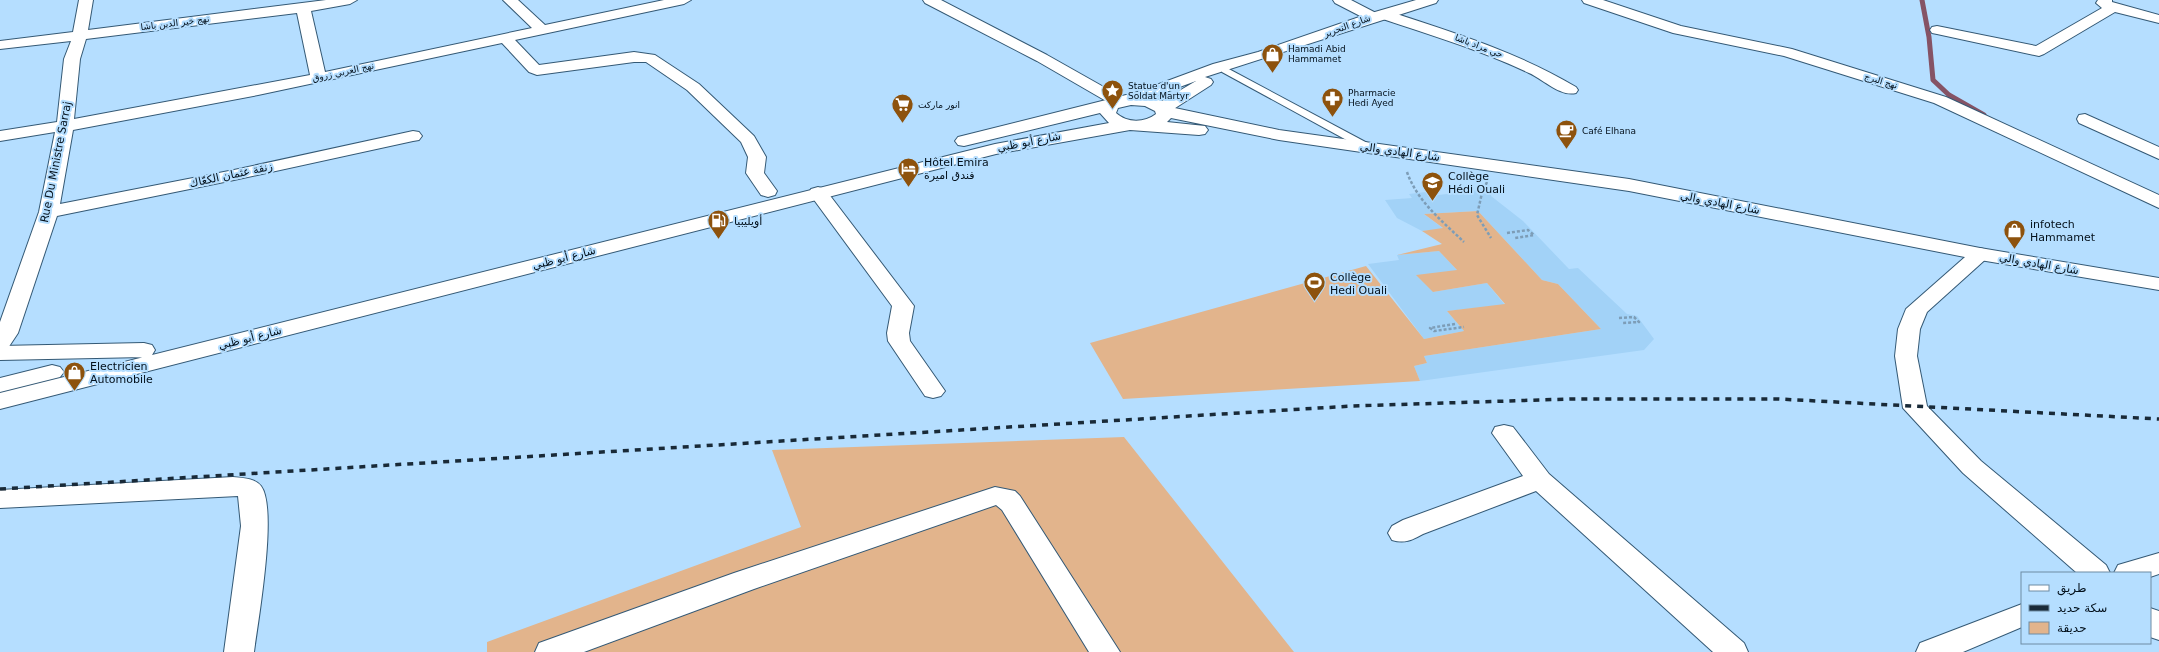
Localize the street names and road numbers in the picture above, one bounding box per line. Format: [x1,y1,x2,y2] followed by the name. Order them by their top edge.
[1321,13,1372,39] street label: شارع التحرير
[140,14,210,32] street label: نهج خير الدين باشا
[1454,32,1504,60] street label: حي مراد باشا
[311,61,375,83] street label: نهج العربي زروق
[1863,71,1899,91] street label: نهج البرج
[38,100,74,224] street label: Rue Du Ministre Sarraj
[996,128,1062,155] street label: شارع أبو ظبي
[1359,140,1441,164] street label: شارع الهادي والي
[188,160,274,190] street label: زنقة عثمان الكعّاك
[1679,189,1761,217] street label: شارع الهادي والي
[531,243,597,272] street label: شارع أبو ظبي
[1998,251,2080,277] street label: شارع الهادي والي
[217,323,283,352] street label: شارع أبو ظبي

